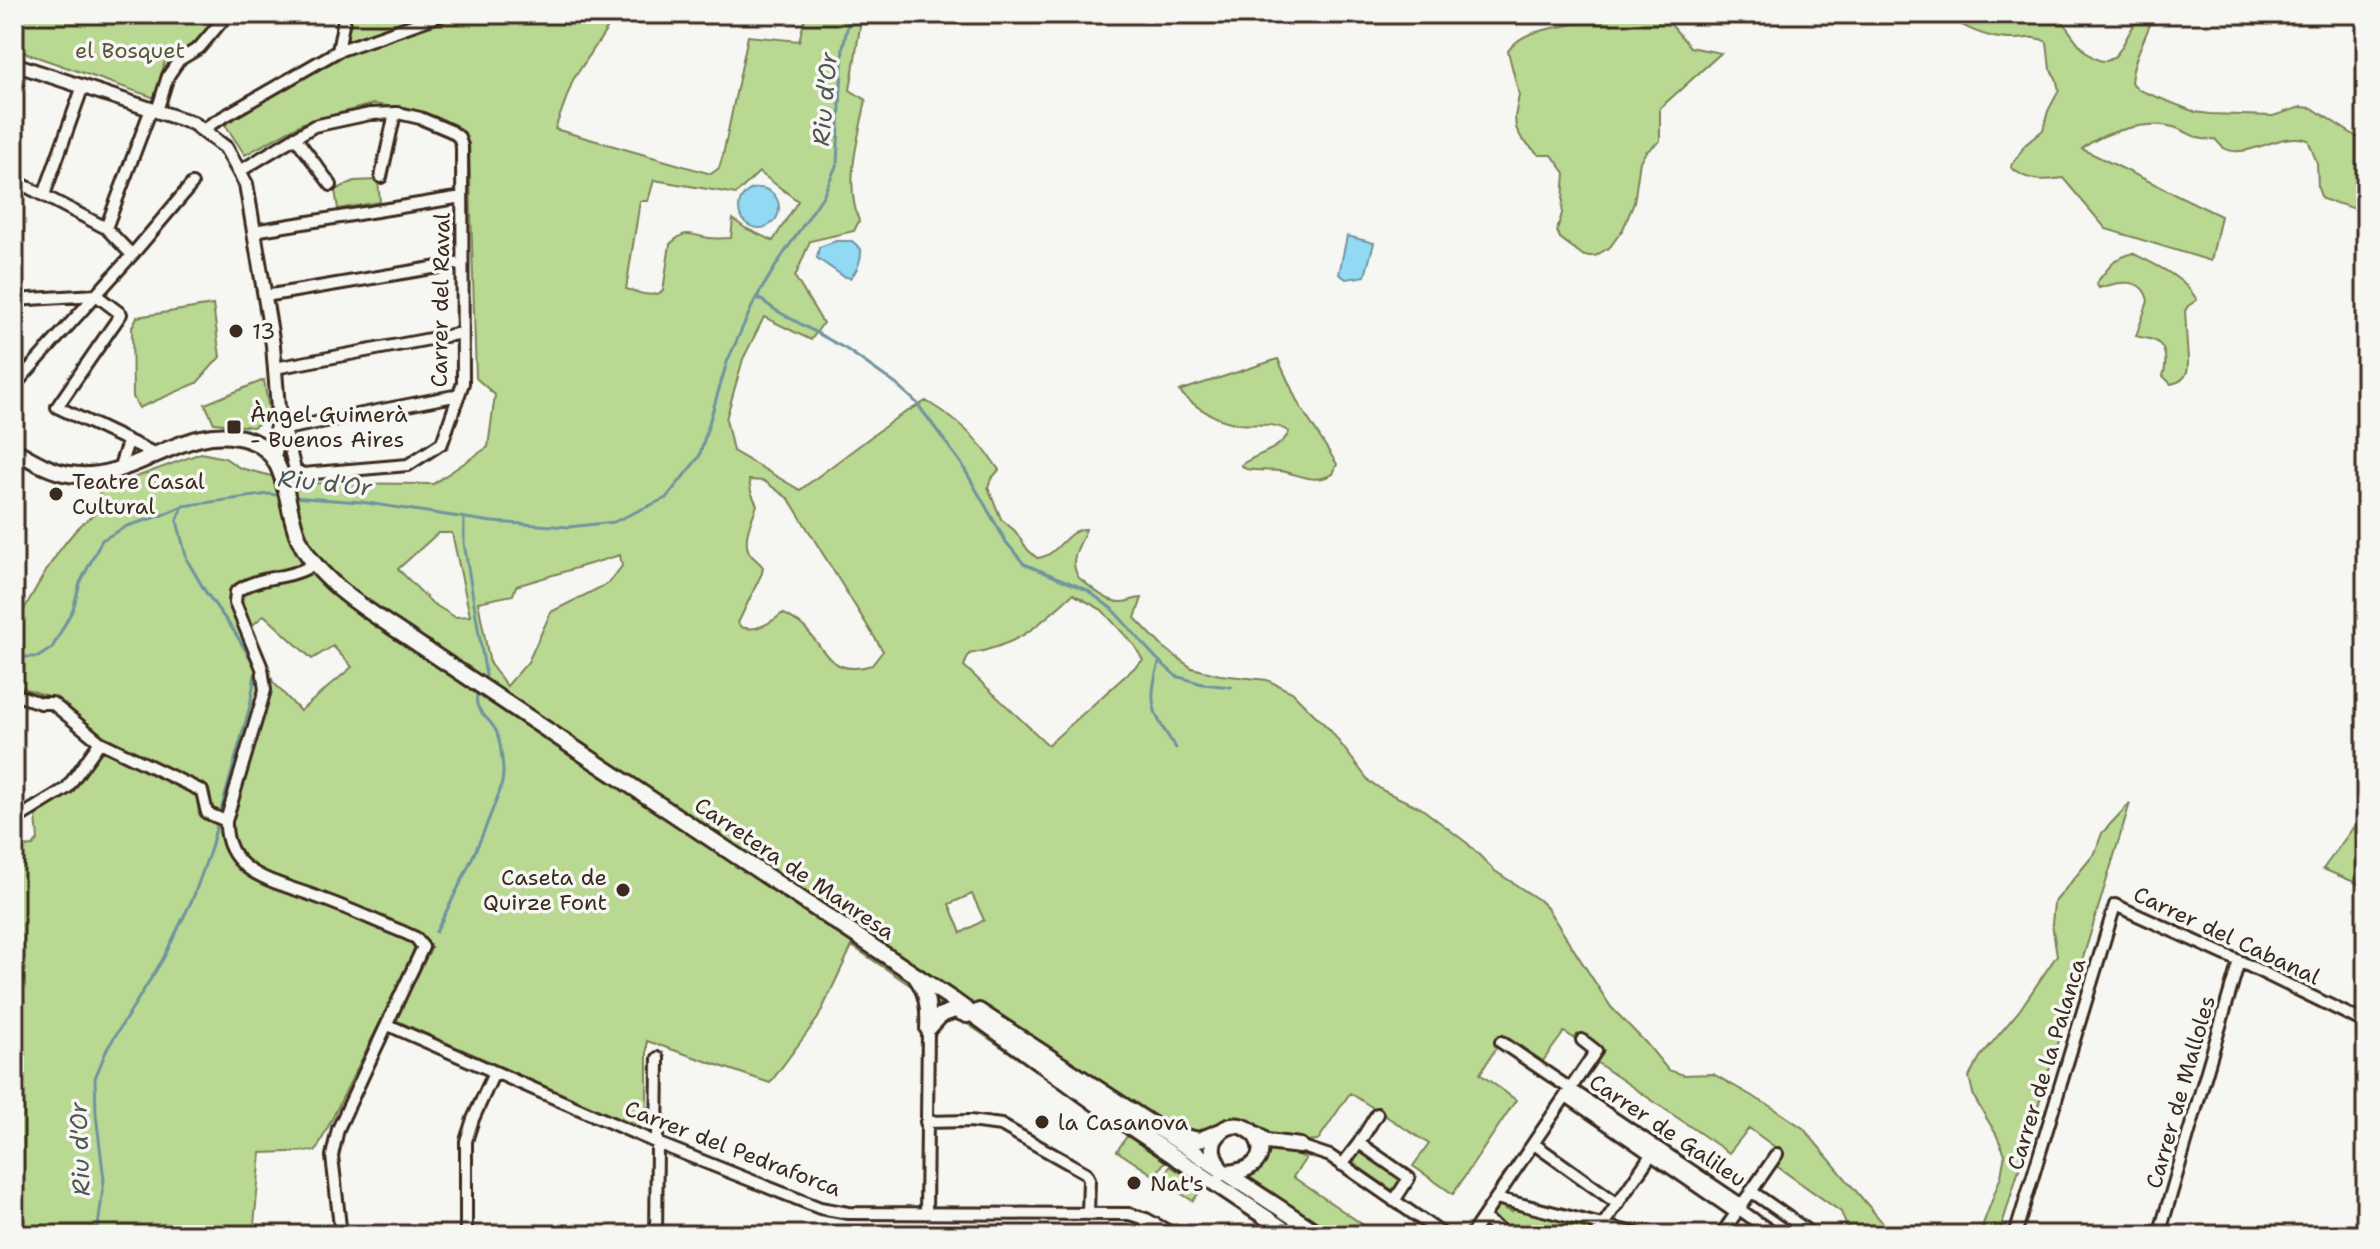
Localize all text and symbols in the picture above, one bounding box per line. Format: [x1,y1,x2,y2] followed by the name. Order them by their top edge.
[75,36,185,65] park label: el Bosquet
[805,50,845,147] water label: Riu d'Or
[424,212,457,388] street label: Carrer del Raval
[252,317,276,346] place label: 13
[227,322,245,340] marker: 13
[250,400,408,454] place label: Àngel Guimerà - Buenos Aires
[225,418,243,436] marker: Àngel Guimerà - Buenos Aires
[277,462,374,504] water label: Riu d'Or
[72,467,205,521] place label: Teatre Casal Cultural
[47,485,65,503] marker: Teatre Casal Cultural
[689,790,901,947] street label: Carretera de Manresa
[483,863,607,917] place label: Caseta de Quirze Font
[2129,879,2325,992] street label: Carrer del Cabanal
[614,881,632,899] marker: Caseta de Quirze Font
[2000,954,2093,1174] street label: Carrer de la Palanca
[2139,992,2222,1192] street label: Carrer de Malloles
[1584,1067,1752,1194] street label: Carrer de Galileu
[620,1094,846,1203] street label: Carrer del Pedraforca
[62,1101,98,1197] water label: Riu d'Or
[1058,1108,1189,1137] place label: la Casanova
[1033,1113,1051,1131] marker: la Casanova
[1150,1169,1204,1198] place label: Nat's
[1125,1174,1143,1192] marker: Nat's

